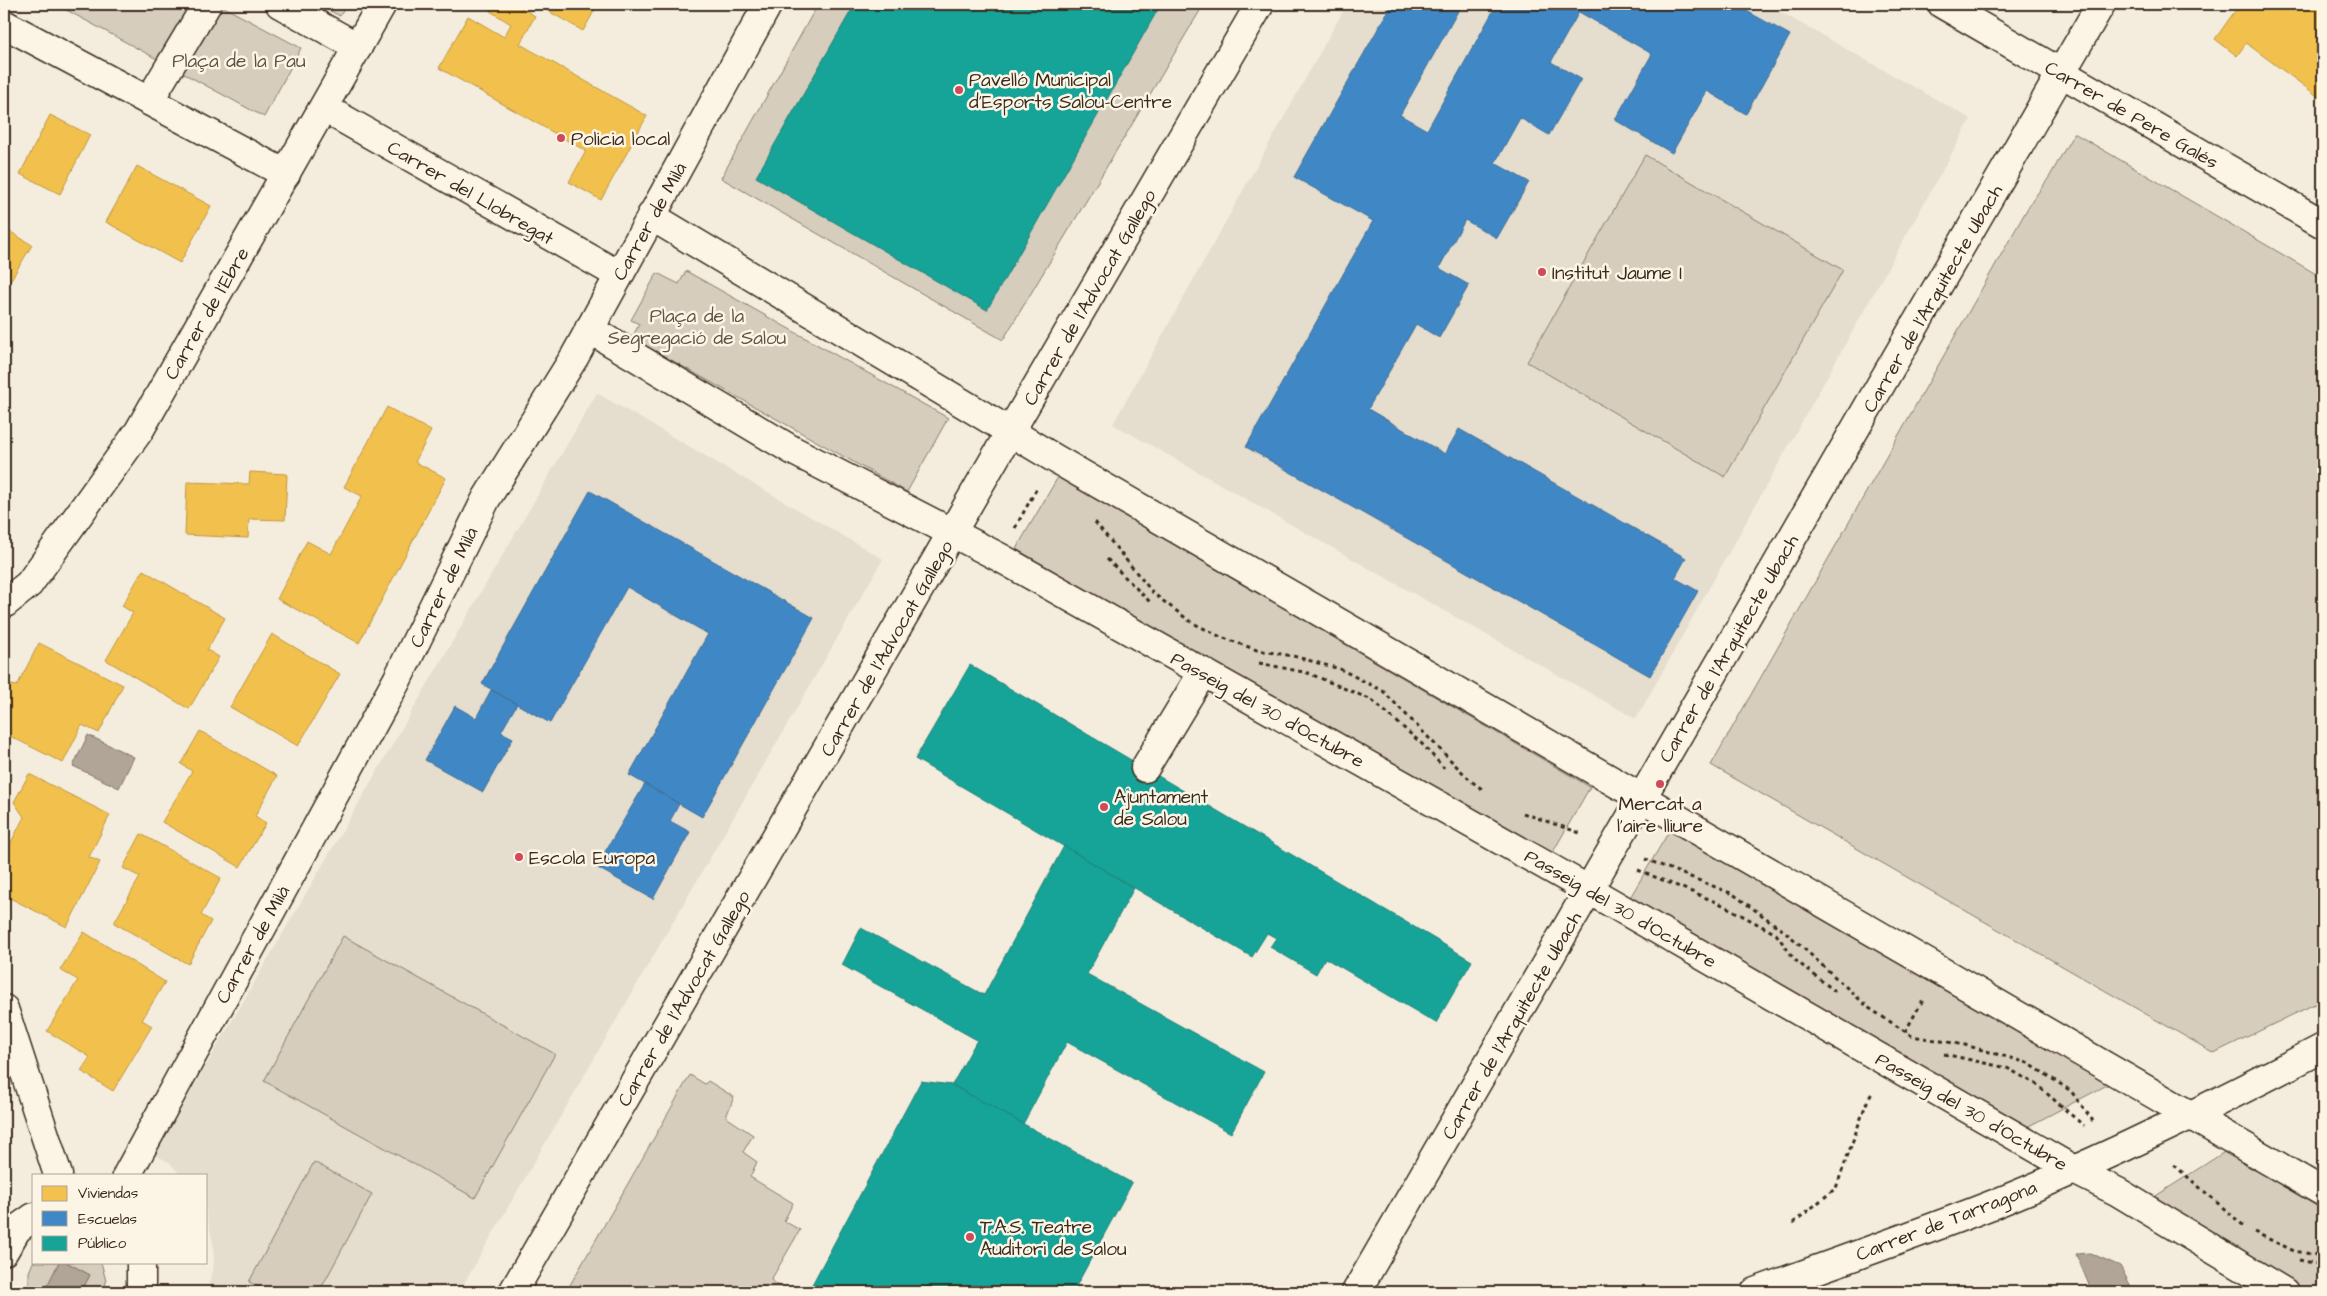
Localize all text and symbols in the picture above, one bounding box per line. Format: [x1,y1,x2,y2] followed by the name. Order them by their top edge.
[172,48,306,75] park label: Plaça de la Pau
[2039,54,2223,176] street label: Carrer de Pere Galés
[969,67,1172,116] place label: Pavelló Municipal d'Esports Salou-Centre
[953,84,965,96] marker: Pavelló Municipal d'Esports Salou-Centre
[571,126,670,153] place label: Policia local
[555,132,567,144] marker: Policia local
[381,134,559,253] street label: Carrer del Llobregat
[607,157,694,286] street label: Carrer de Milà
[1857,179,2010,418] street label: Carrer de l'Arquitecte Ubach
[1017,185,1164,411] street label: Carrer de l'Advocat Gallego
[158,243,256,385] street label: Carrer de l'Ebre
[1552,260,1682,287] place label: Institut Jaume I
[1536,266,1548,278] marker: Institut Jaume I
[608,303,787,353] park label: Plaça de la Segregació de Salou
[403,522,485,653] street label: Carrer de Milà
[1653,529,1806,768] street label: Carrer de l'Arquitecte Ubach
[814,536,961,762] street label: Carrer de l'Advocat Gallego
[1165,646,1369,776] street label: Passeig del 30 d'Octubre
[1654,778,1666,790] marker: Mercat a l'aire lliure
[1114,784,1209,833] place label: Ajuntament de Salou
[1617,791,1703,840] place label: Mercat a l'aire lliure
[1098,801,1110,813] marker: Ajuntament de Salou
[1519,843,1721,976] street label: Passeig del 30 d'Octubre
[529,845,655,872] place label: Escola Europa
[513,851,525,863] marker: Escola Europa
[210,880,297,1009] street label: Carrer de Milà
[611,886,758,1112] street label: Carrer de l'Advocat Gallego
[1436,906,1589,1145] street label: Carrer de l'Arquitecte Ubach
[1870,1046,2072,1179] street label: Passeig del 30 d'Octubre
[32,1174,208,1264] legend
[1852,1174,2042,1269] street label: Carrer de Tarragona
[78,1183,139,1204] text: Viviendas
[78,1209,138,1230] text: Escuelas
[980,1214,1127,1263] place label: T.A.S. Teatre Auditori de Salou
[964,1231,976,1243] marker: T.A.S. Teatre Auditori de Salou
[78,1233,127,1254] text: Público

